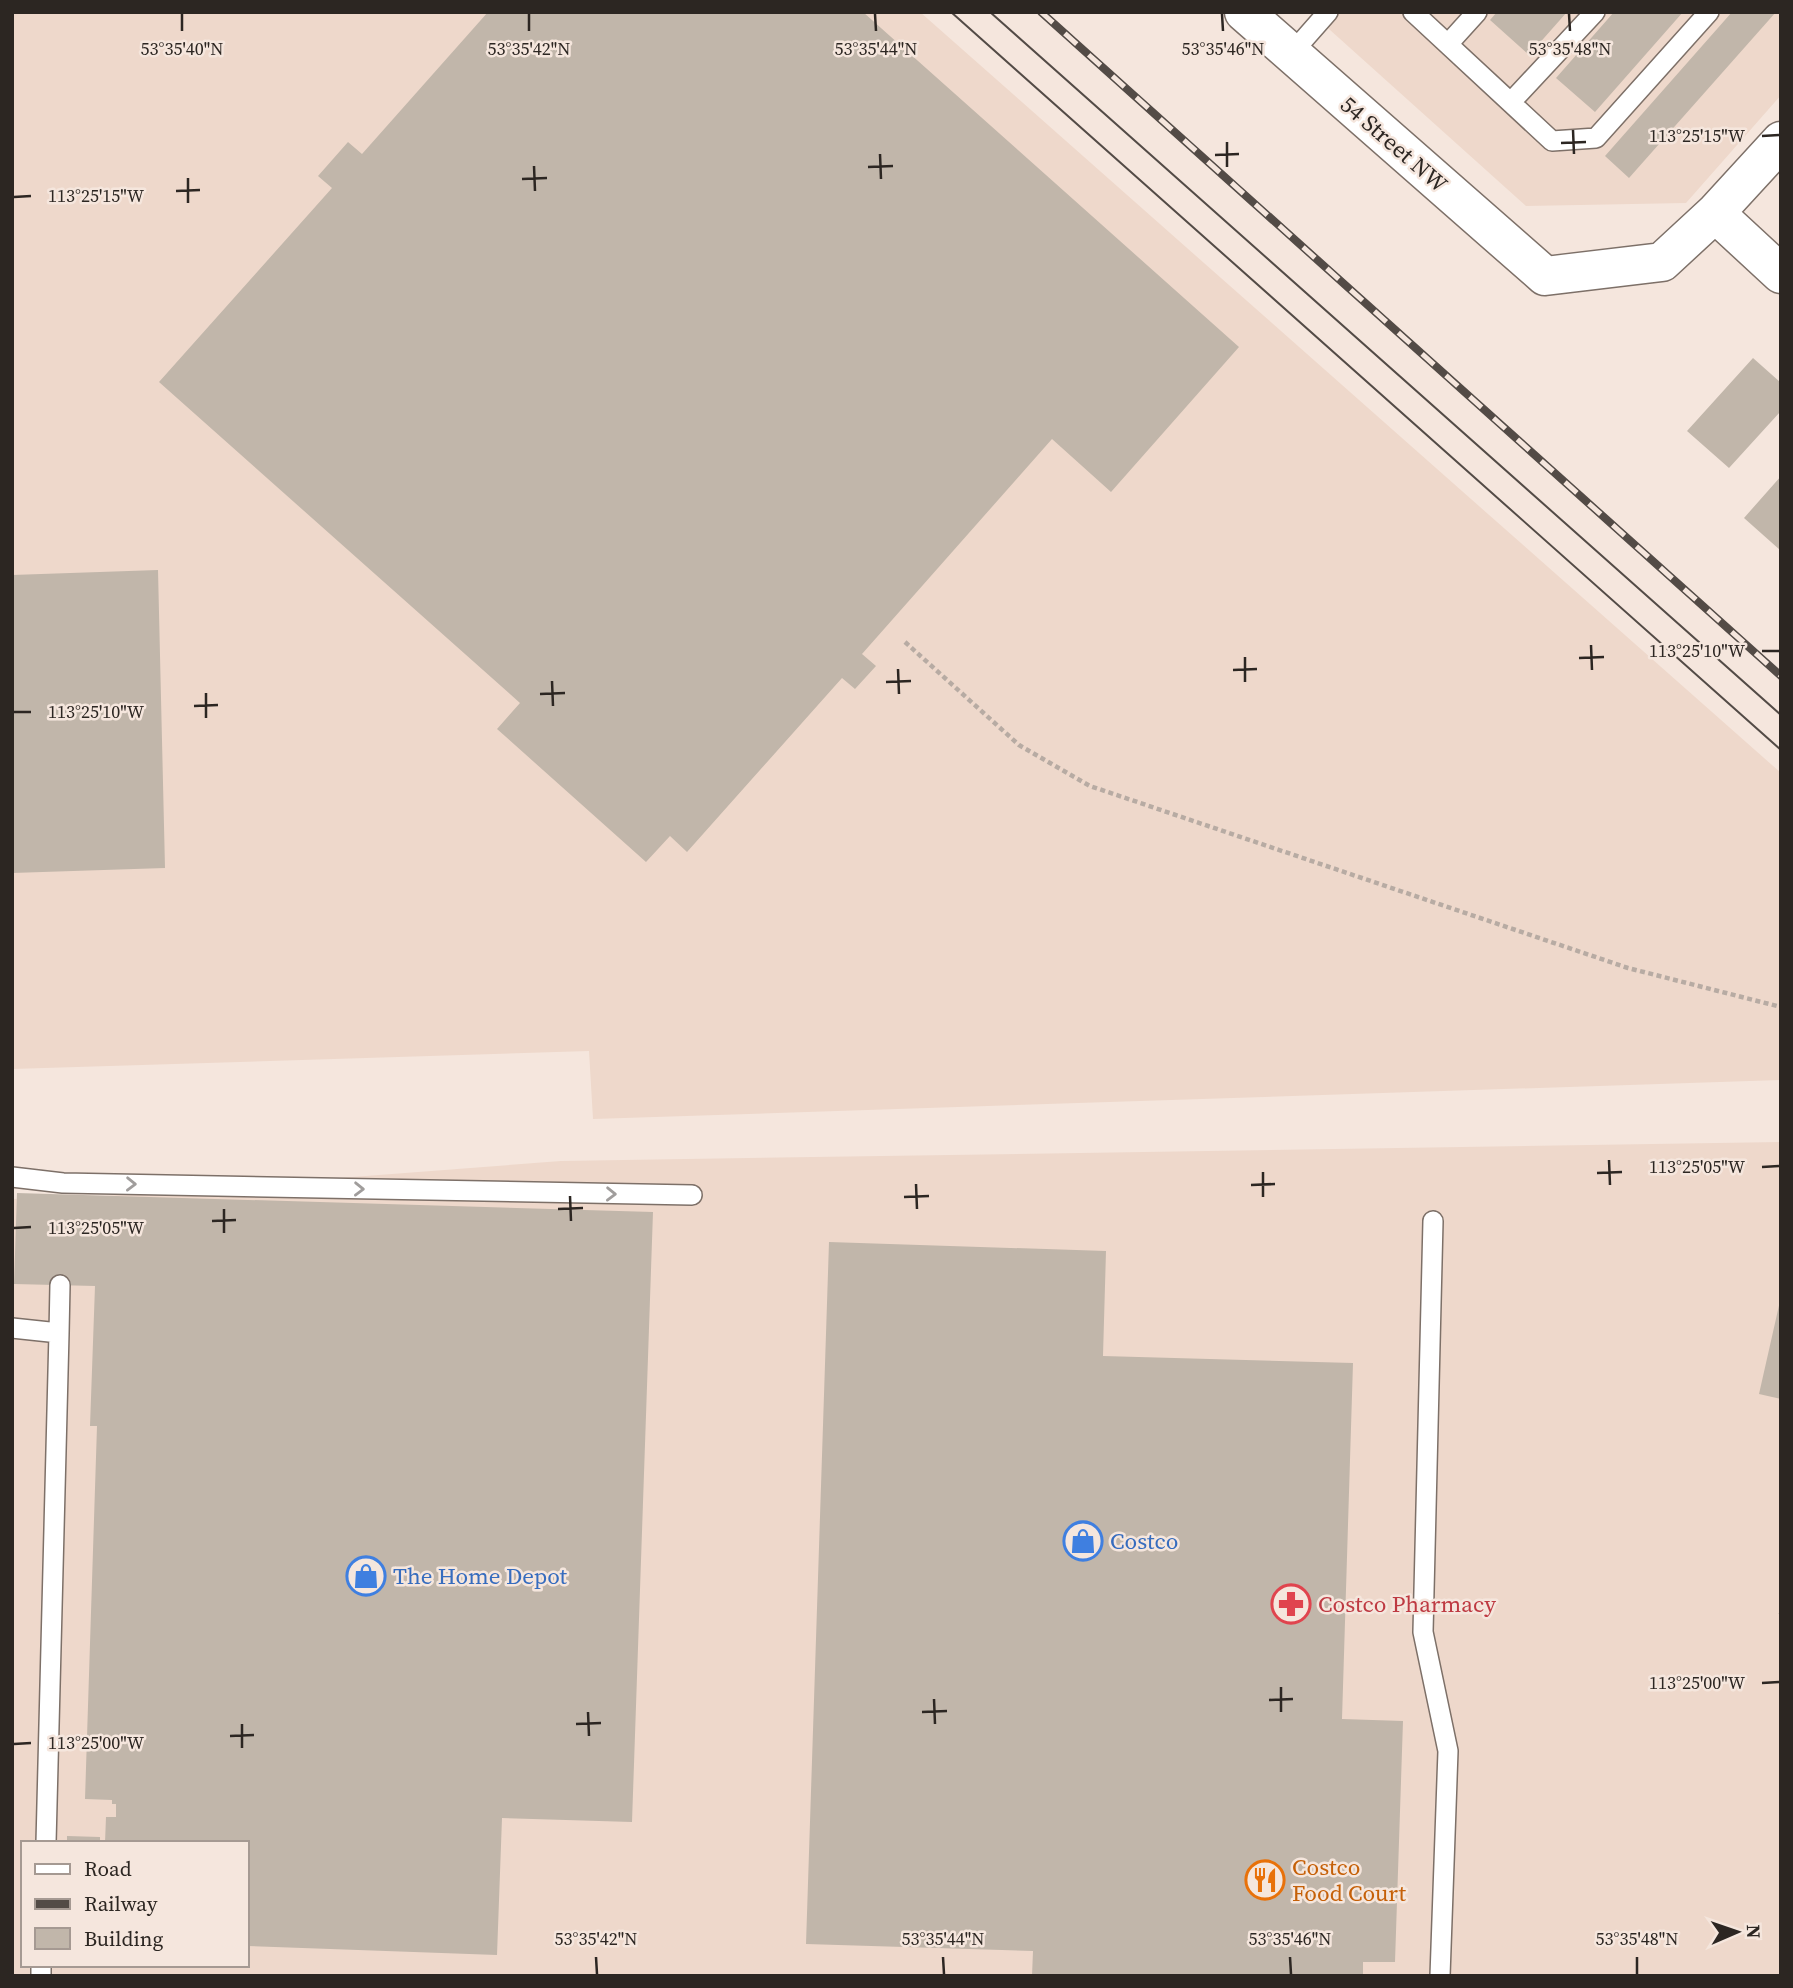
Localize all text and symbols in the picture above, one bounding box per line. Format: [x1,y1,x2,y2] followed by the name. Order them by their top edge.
[141,36,223,61] text: 53°35'40"N
[488,36,570,61] text: 53°35'42"N
[835,36,917,61] text: 53°35'44"N
[1182,36,1264,61] text: 53°35'46"N
[1529,36,1611,61] text: 53°35'48"N
[1334,89,1454,199] street label: 54 Street NW
[1649,123,1746,148] text: 113°25'15"W
[48,183,145,208] text: 113°25'15"W
[1649,638,1746,663] text: 113°25'10"W
[48,699,145,724] text: 113°25'10"W
[1649,1154,1746,1179] text: 113°25'05"W
[127,1176,137,1192] one-way arrow
[354,1181,365,1196] one-way arrow
[606,1186,617,1201] one-way arrow
[48,1215,145,1240] text: 113°25'05"W
[1062,1520,1104,1562] shop icon: Costco
[1110,1525,1178,1557] place label: Costco
[345,1555,387,1597] shop icon: The Home Depot
[393,1560,568,1592] place label: The Home Depot
[1270,1583,1312,1625] pharmacy icon: Costco Pharmacy
[1318,1588,1496,1620] place label: Costco Pharmacy
[1649,1670,1746,1695] text: 113°25'00"W
[48,1730,145,1755] text: 113°25'00"W
[21,1841,248,1967] legend
[1292,1851,1407,1909] place label: Costco Food Court
[84,1854,132,1883] text: Road
[1244,1859,1286,1901] restaurant icon: Costco Food Court
[84,1889,158,1918] text: Railway
[1702,1897,1772,1967] north arrow
[84,1924,163,1953] text: Building
[1741,1924,1767,1939] text: N
[555,1926,637,1951] text: 53°35'42"N
[902,1926,984,1951] text: 53°35'44"N
[1249,1926,1331,1951] text: 53°35'46"N
[1596,1926,1678,1951] text: 53°35'48"N

